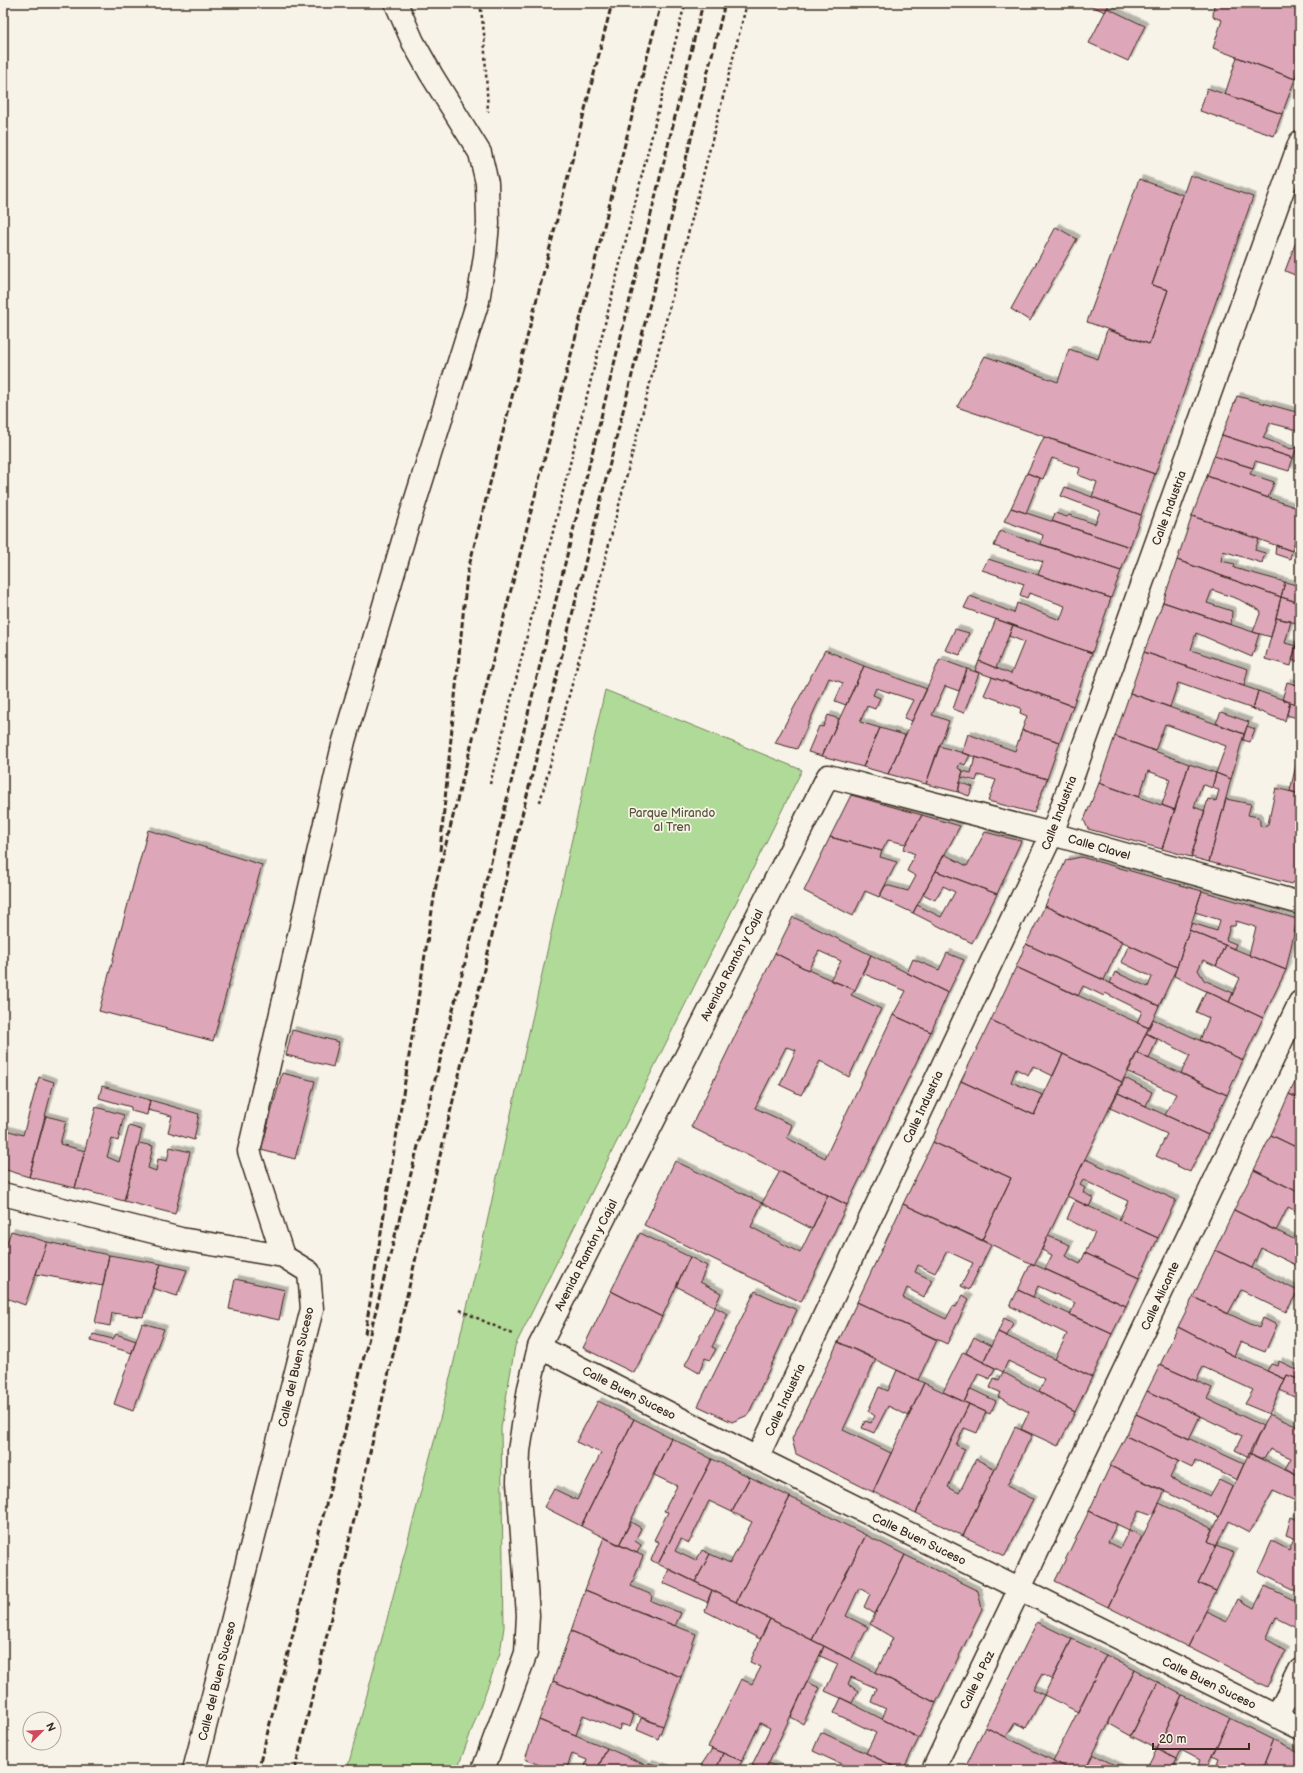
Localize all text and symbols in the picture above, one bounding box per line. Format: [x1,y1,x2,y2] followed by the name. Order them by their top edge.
[1149,469,1190,548] street label: Calle Industria
[1038,774,1081,853] street label: Calle Industria
[629,806,715,835] park label: Parque Mirando al Tren
[1066,831,1132,864] street label: Calle Clavel
[698,907,767,1024] street label: Avenida Ramón y Cajal
[900,1068,947,1146] street label: Calle Industria
[552,1197,621,1314] street label: Avenida Ramón y Cajal
[1138,1259,1183,1333] street label: Calle Alicante
[275,1305,318,1429] street label: Calle del Buen Suceso
[762,1361,809,1439] street label: Calle Industria
[580,1363,678,1424] street label: Calle Buen Suceso
[869,1510,968,1569] street label: Calle Buen Suceso
[195,1620,240,1743] street label: Calle del Buen Suceso
[957,1648,998,1712] street label: Calle la Paz
[1159,1654,1258,1713] street label: Calle Buen Suceso
[22,1711,62,1751] north arrow
[43,1721,58,1734] text: N
[1153,1725,1249,1751] scale bar
[1159,1732,1186,1747] text: 20 m

